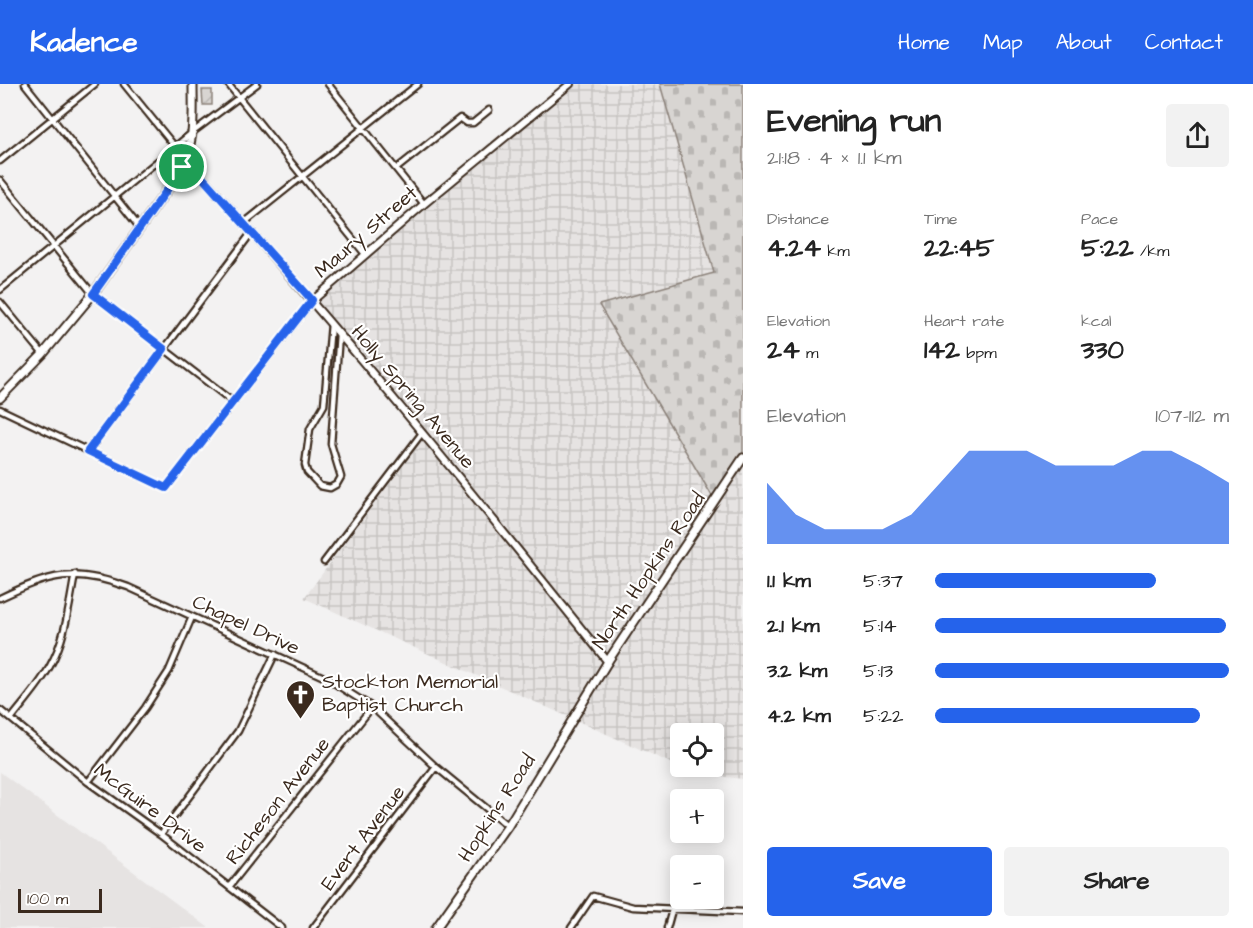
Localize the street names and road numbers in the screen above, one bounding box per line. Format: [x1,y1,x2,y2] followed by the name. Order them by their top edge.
[308,179,424,286] street label: Maury Street
[344,319,482,476] street label: Holly Spring Avenue
[586,487,712,655] street label: North Hopkins Road
[188,588,304,662] street label: Chapel Drive
[219,731,337,871] street label: Richeson Avenue
[452,748,542,868] street label: Hopkins Road
[88,756,212,860] street label: McGuire Drive
[314,779,412,896] street label: Evert Avenue

